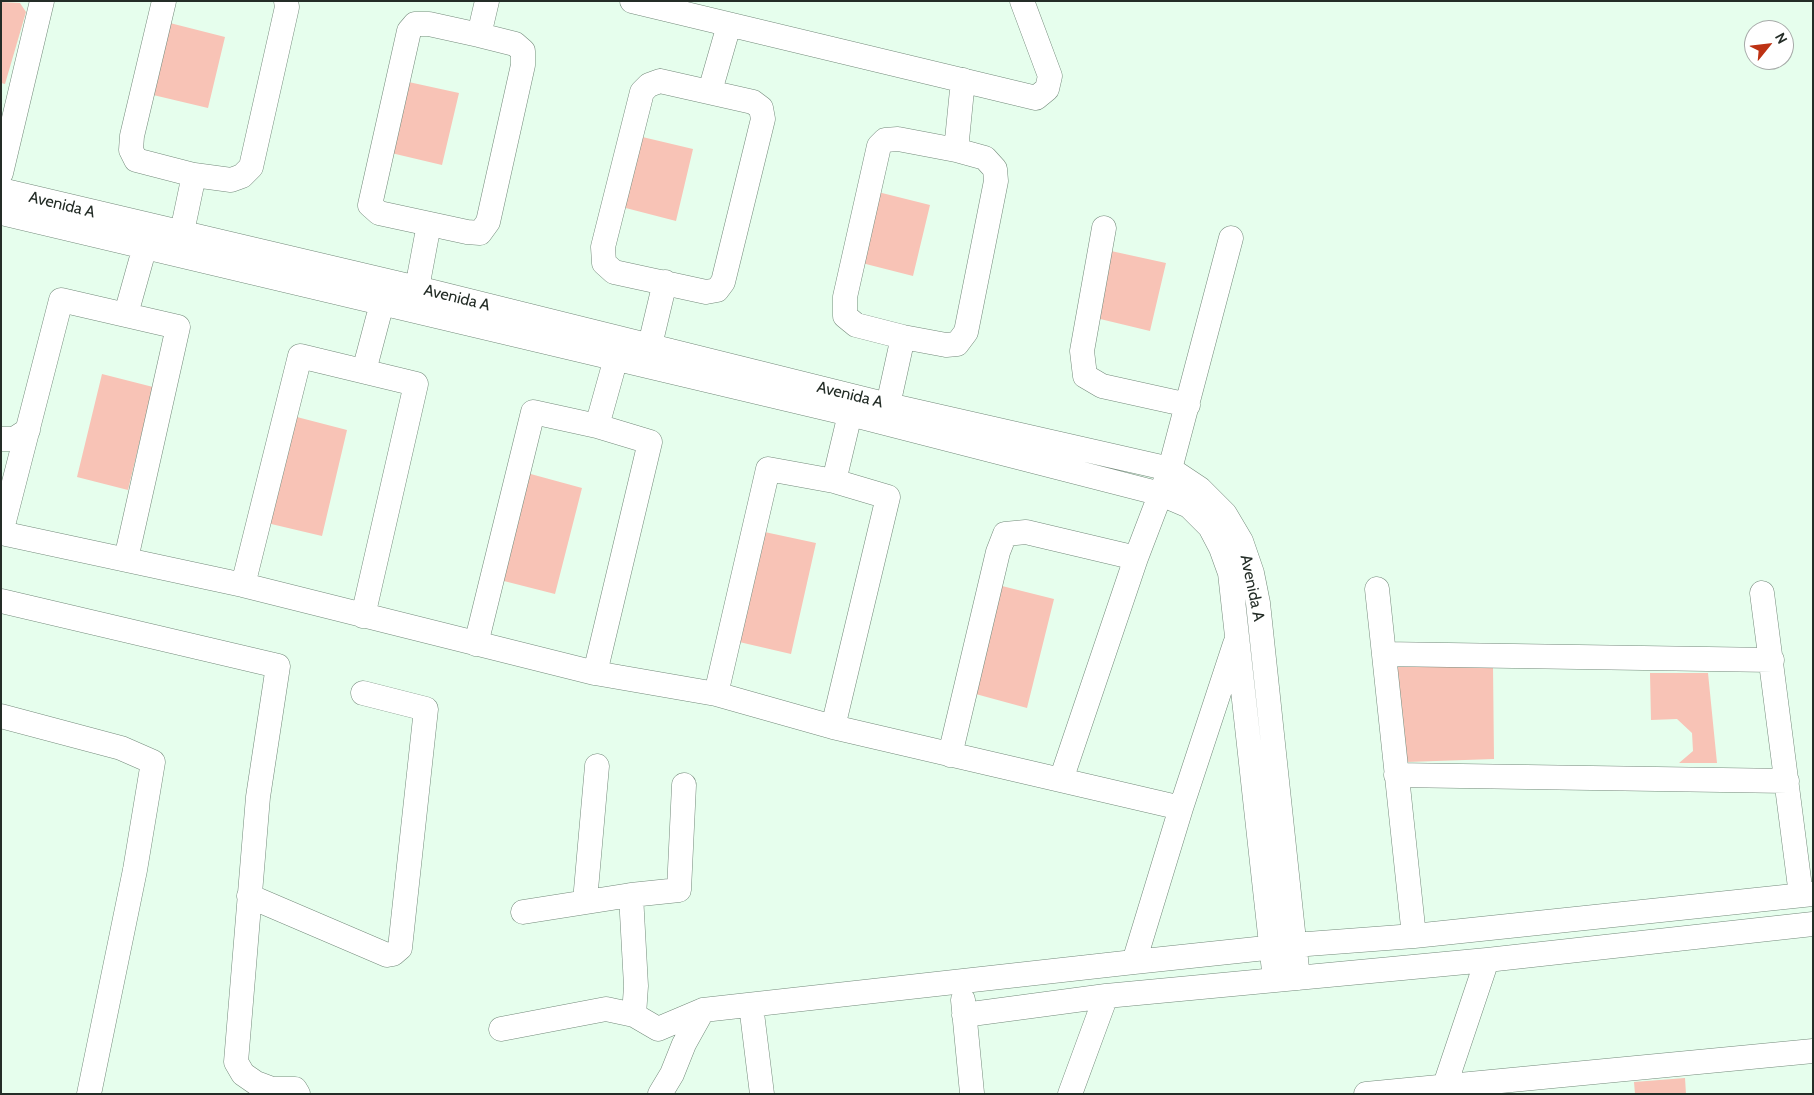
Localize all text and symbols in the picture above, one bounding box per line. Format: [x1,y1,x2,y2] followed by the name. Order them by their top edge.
[1744,20,1794,70] north arrow
[1771,30,1792,47] text: N
[27,188,97,222] street label: Avenida A
[422,281,492,315] street label: Avenida A
[815,378,885,412] street label: Avenida A
[1236,553,1268,623] street label: Avenida A

